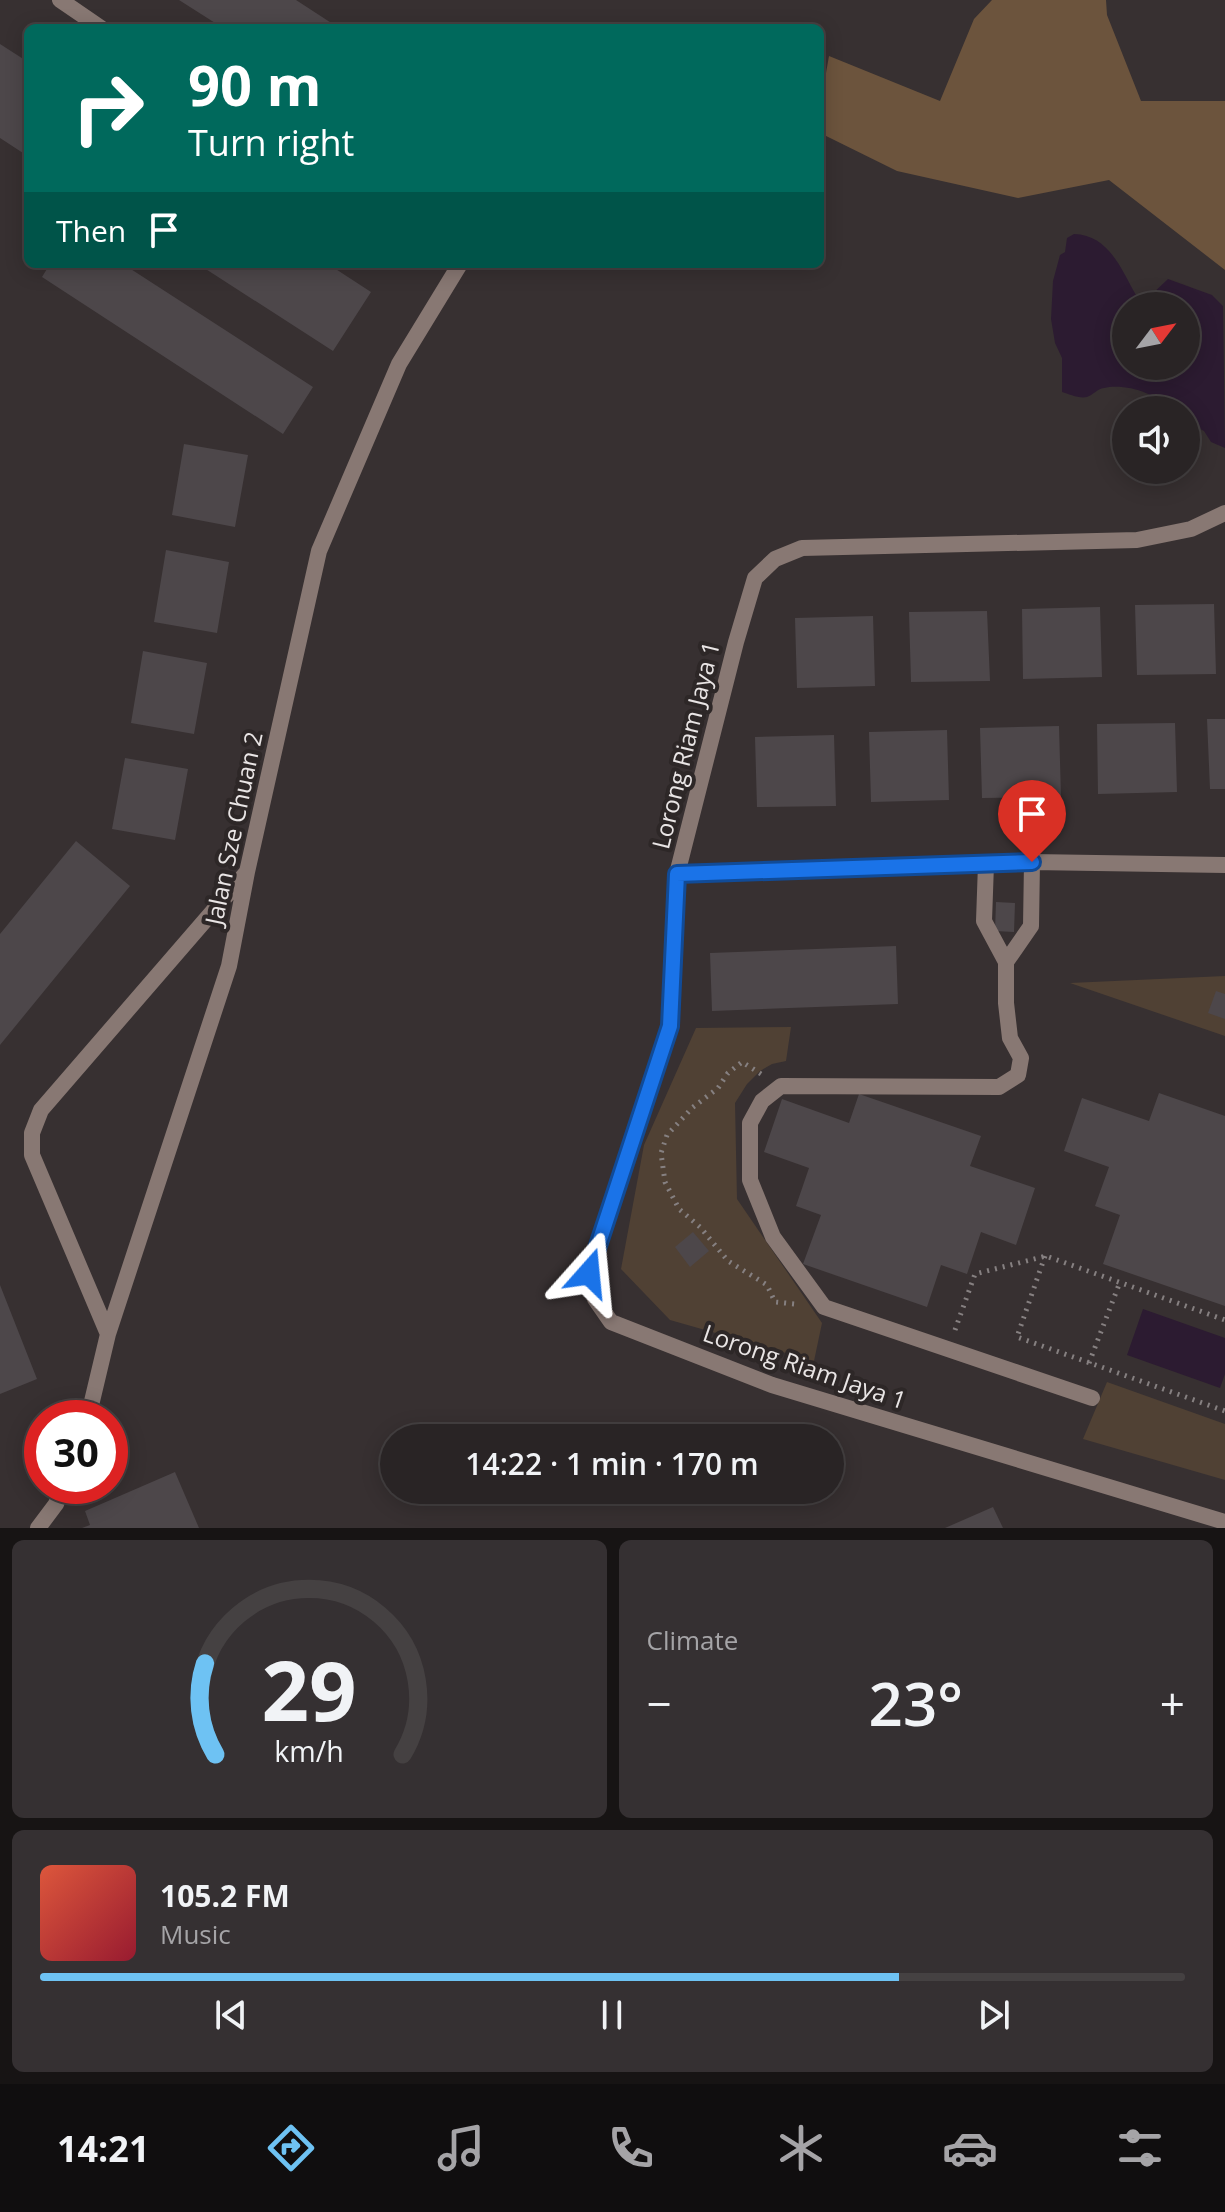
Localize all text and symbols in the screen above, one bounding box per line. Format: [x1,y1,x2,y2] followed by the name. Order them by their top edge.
[188,46,322,122] text: 90 m
[56,56,160,160] icon: right
[188,118,354,167] text: Turn right
[142,208,186,252] icon: arrive
[56,210,126,251] text: Then
[1112,292,1200,380] north arrow
[1112,292,1200,484] map controls
[1112,396,1200,484] button: sound
[643,638,727,852] street label: Lorong Riam Jaya 1
[196,728,270,930] street label: Jalan Sze Chuan 2
[998,780,1066,862] pin
[1010,792,1054,836] icon: arrive
[547,1231,631,1315] position arrow
[699,1316,911,1416] street label: Lorong Riam Jaya 1
[24,1400,128,1504] speed limit sign: 30
[465,1443,759,1484] text: 14:22 · 1 min · 170 m
[647,1622,738,1658] text: Climate
[262,1632,357,1745] text: 29
[869,1662,963,1744] text: 23°
[647,1673,672,1733] text: −
[1160,1673,1185,1733] text: +
[275,1731,344,1770] text: km/h
[160,1875,290,1916] text: 105.2 FM
[160,1916,231,1952] text: Music
[209,1993,253,2037] icon: previous
[590,1993,634,2037] icon: pause
[972,1993,1016,2037] icon: next
[263,2120,319,2176] icon: directions
[433,2120,489,2176] icon: music
[603,2120,659,2176] icon: phone
[773,2120,829,2176] icon: climate
[942,2120,998,2176] icon: car
[1112,2120,1168,2176] icon: filters
[57,2124,149,2173] text: 14:21

